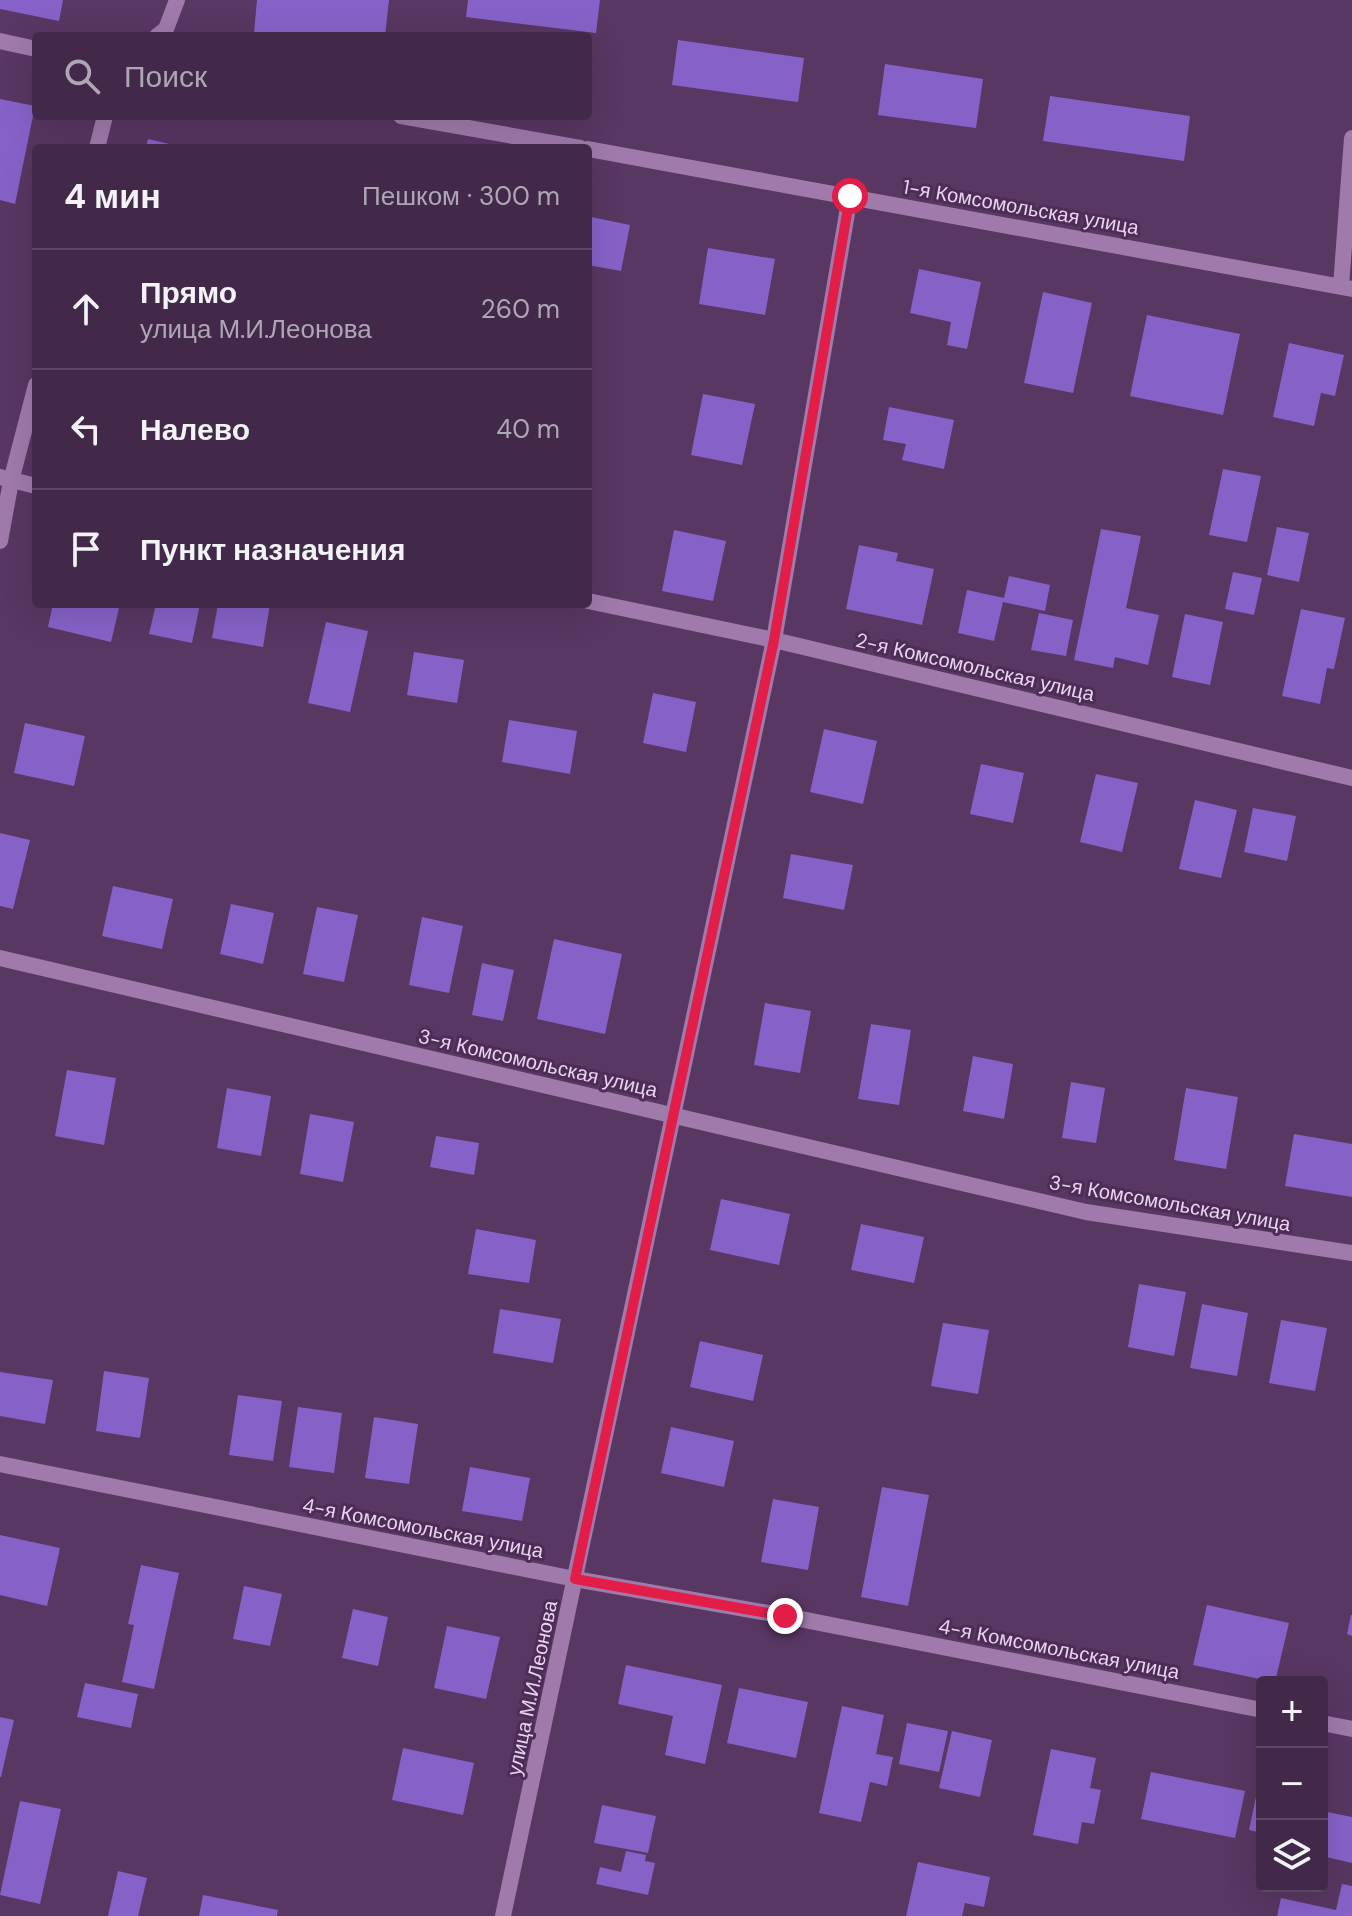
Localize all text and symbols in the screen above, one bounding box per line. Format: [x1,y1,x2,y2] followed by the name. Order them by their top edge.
[32,32,592,120] search box
[60,54,104,98] icon: search
[124,57,207,96] text: Поиск
[901,173,1142,241] street label: 1-я Комсомольская улица
[64,174,161,219] text: 4 мин
[832,178,868,214] route start
[362,179,560,213] text: Пешком · 300 m
[140,273,237,312] text: Прямо
[64,287,108,331] icon: ahead
[481,292,560,326] text: 260 m
[140,312,372,346] text: улица М.И.Леонова
[64,407,108,451] icon: left
[140,410,250,449] text: Налево
[496,412,560,446] text: 40 m
[64,527,108,571] icon: arrive
[140,530,405,569] text: Пункт назначения
[853,627,1098,707] street label: 2-я Комсомольская улица
[416,1023,661,1103] street label: 3-я Комсомольская улица
[1047,1169,1294,1237] street label: 3-я Комсомольская улица
[300,1492,547,1564] street label: 4-я Комсомольская улица
[501,1597,563,1778] street label: улица М.И.Леонова
[767,1598,803,1634] route end
[936,1613,1183,1685] street label: 4-я Комсомольская улица
[1256,1676,1328,1892] map controls
[1256,1676,1328,1748] button: +
[1256,1748,1328,1820] button: −
[1256,1820,1328,1892] button: layers

